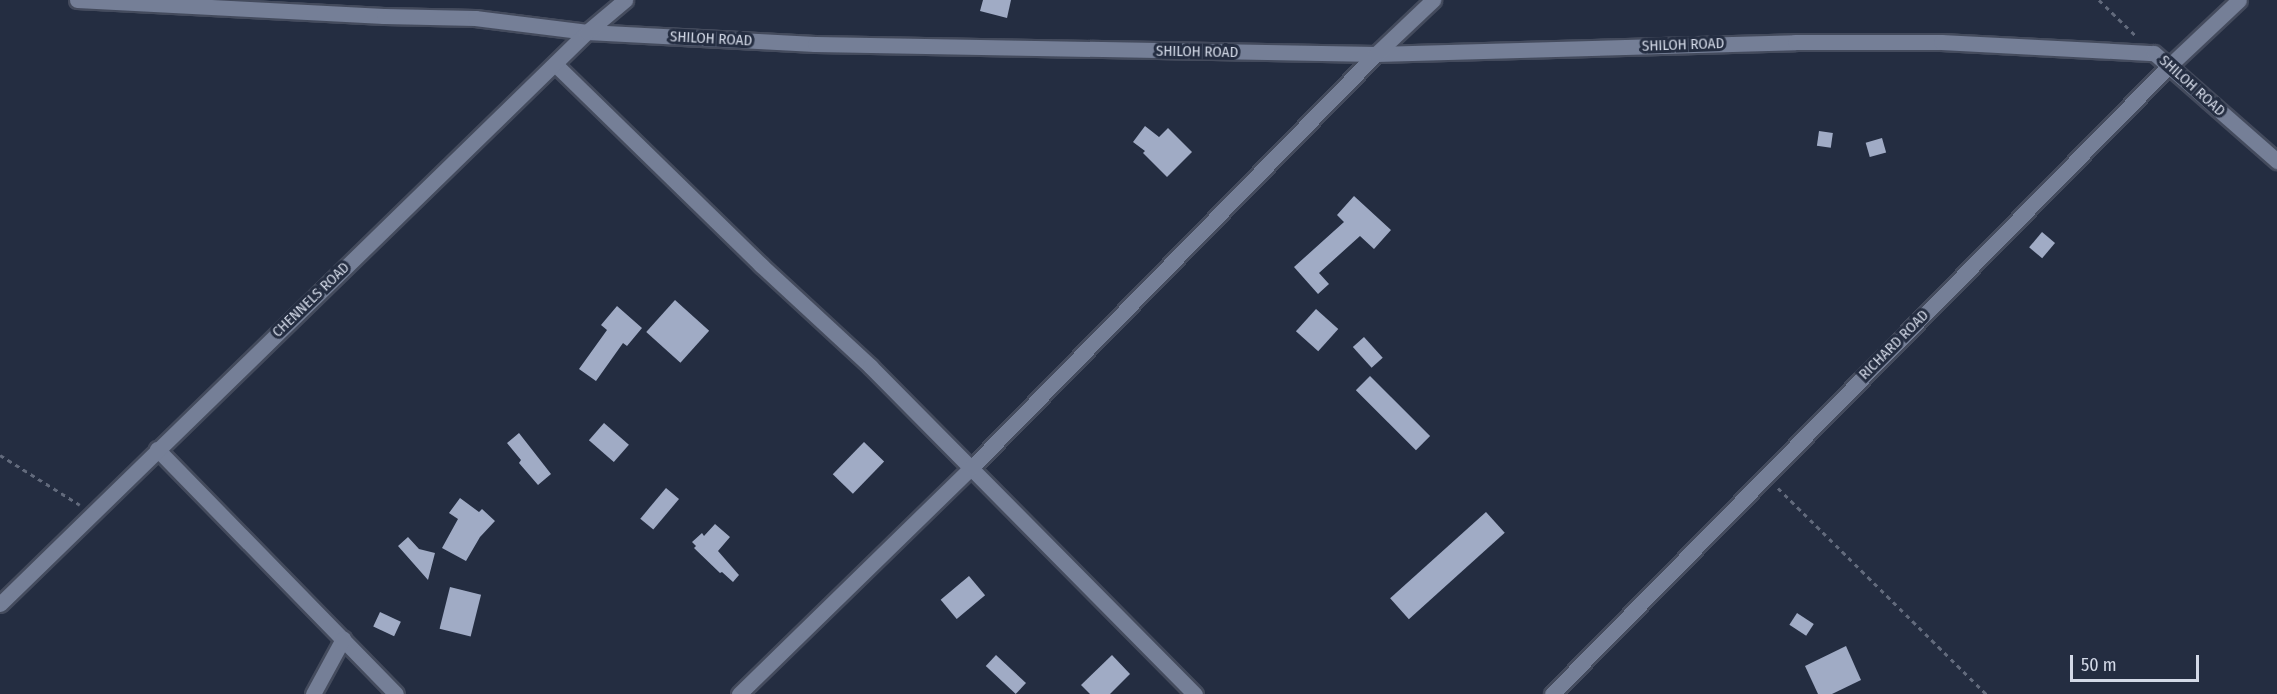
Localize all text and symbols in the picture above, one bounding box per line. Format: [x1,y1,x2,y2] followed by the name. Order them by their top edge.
[669,28,753,50] street label: SHILOH ROAD
[1642,35,1724,55] street label: SHILOH ROAD
[1156,42,1238,62] street label: SHILOH ROAD
[2155,52,2229,120] street label: SHILOH ROAD
[269,259,353,341] street label: CHENNELS ROAD
[1855,306,1933,384] street label: RICHARD ROAD
[2073,643,2202,681] scale bar
[2081,654,2117,676] text: 50 m

